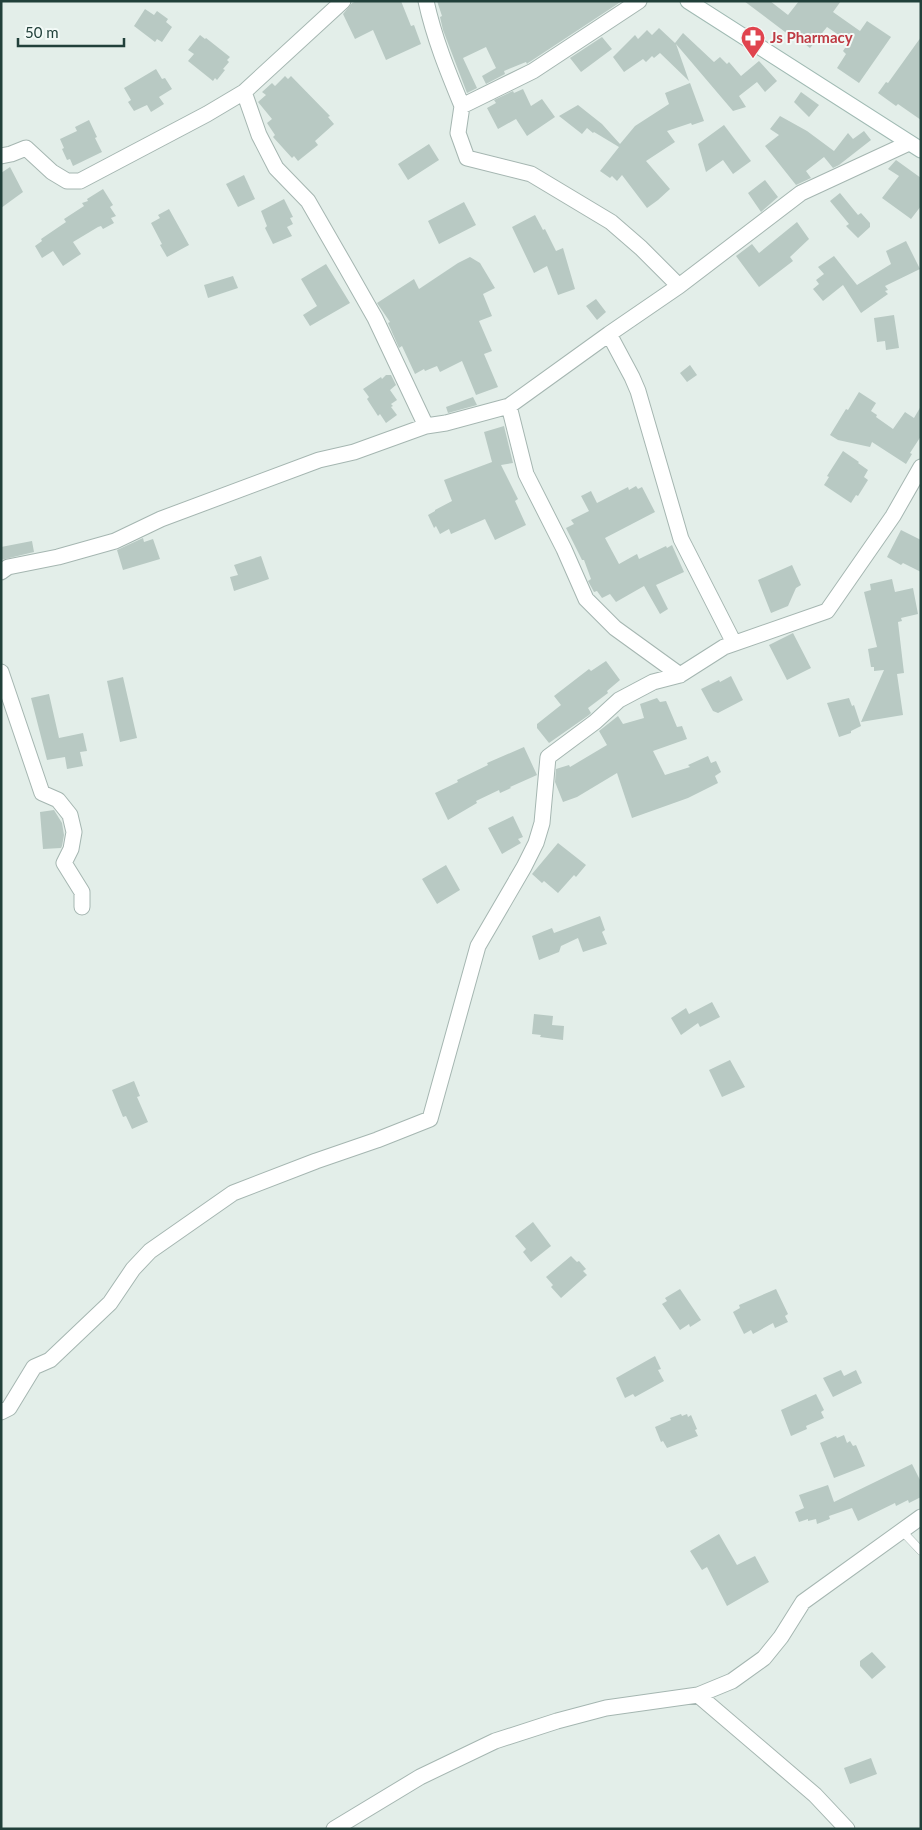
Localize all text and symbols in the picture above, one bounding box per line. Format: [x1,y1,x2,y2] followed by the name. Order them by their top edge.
[18,15,124,47] scale bar
[25,23,59,41] text: 50 m
[740,25,766,59] pharmacy icon: Js Pharmacy
[770,28,853,46] place label: Js Pharmacy

